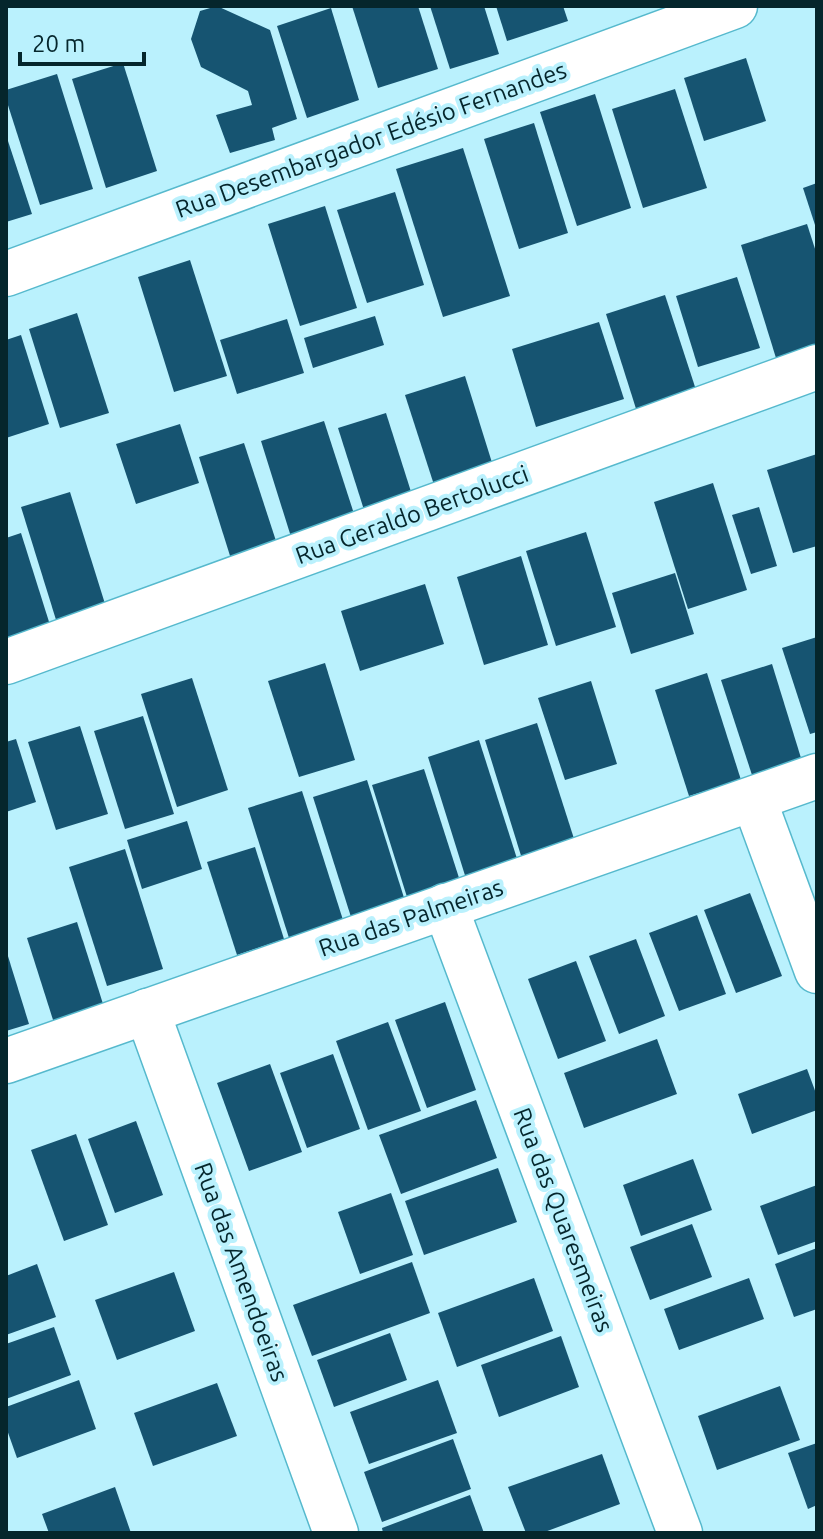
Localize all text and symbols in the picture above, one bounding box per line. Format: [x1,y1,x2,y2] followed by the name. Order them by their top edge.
[20,16,144,66] scale bar
[32,30,85,57] text: 20 m
[172,56,570,223] street label: Rua Desembargador Edésio Fernandes
[292,460,532,569] street label: Rua Geraldo Bertolucci
[315,873,507,962] street label: Rua das Palmeiras
[508,1104,619,1336] street label: Rua das Quaresmeiras
[189,1159,294,1385] street label: Rua das Amendoeiras

